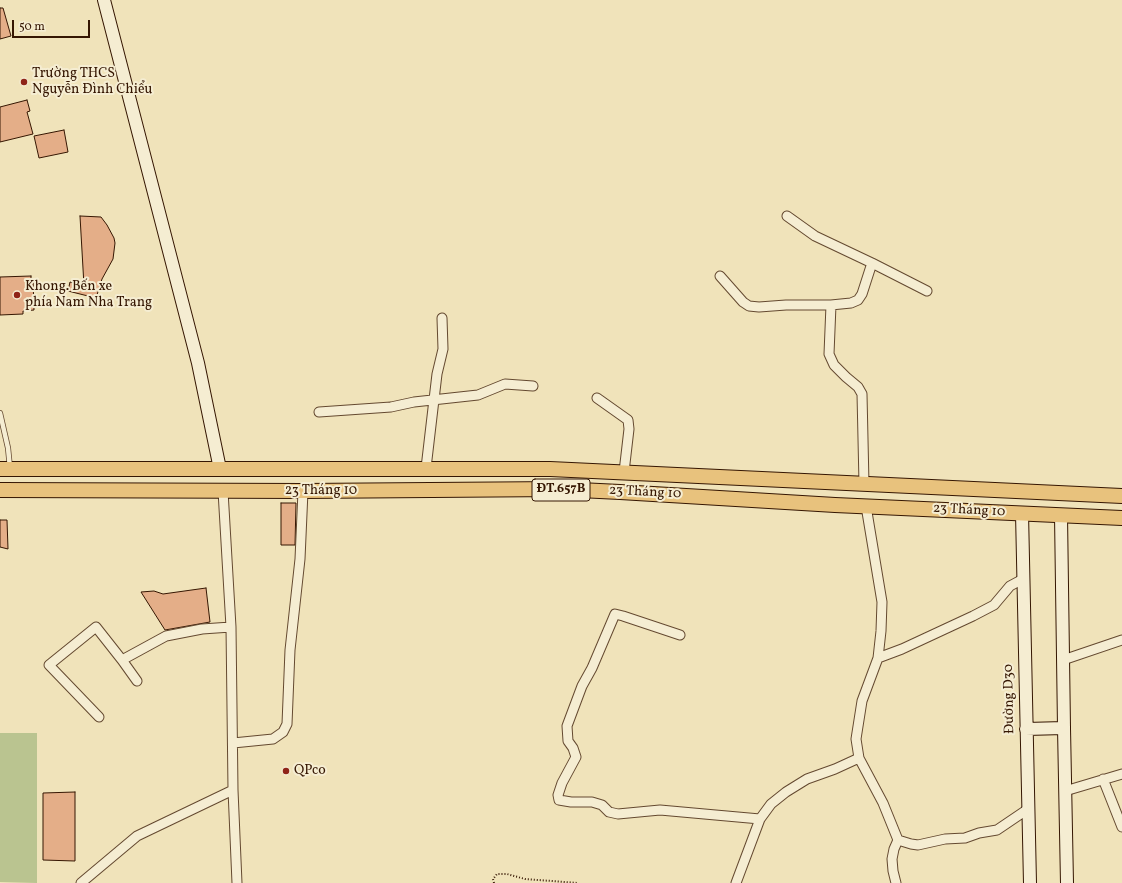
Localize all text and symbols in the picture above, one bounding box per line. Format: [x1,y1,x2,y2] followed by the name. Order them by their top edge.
[14,12,92,38] scale bar
[19,19,45,35] text: 50 m
[32,66,152,98] place label: Trường THCS Nguyễn Đình Chiểu
[19,77,29,87] marker: Trường THCS Nguyễn Đình Chiểu
[25,279,152,312] place label: Khong. Bến xe phía Nam Nha Trang
[12,290,22,300] marker: Khong. Bến xe phía Nam Nha Trang
[532,479,590,501] road number: ĐT.657B
[285,483,357,499] street label: 23 Tháng 10
[608,483,682,503] street label: 23 Tháng 10
[932,501,1006,521] street label: 23 Tháng 10
[1001,664,1019,734] street label: Đường D30
[294,763,326,779] place label: QPco
[281,766,291,776] marker: QPco

